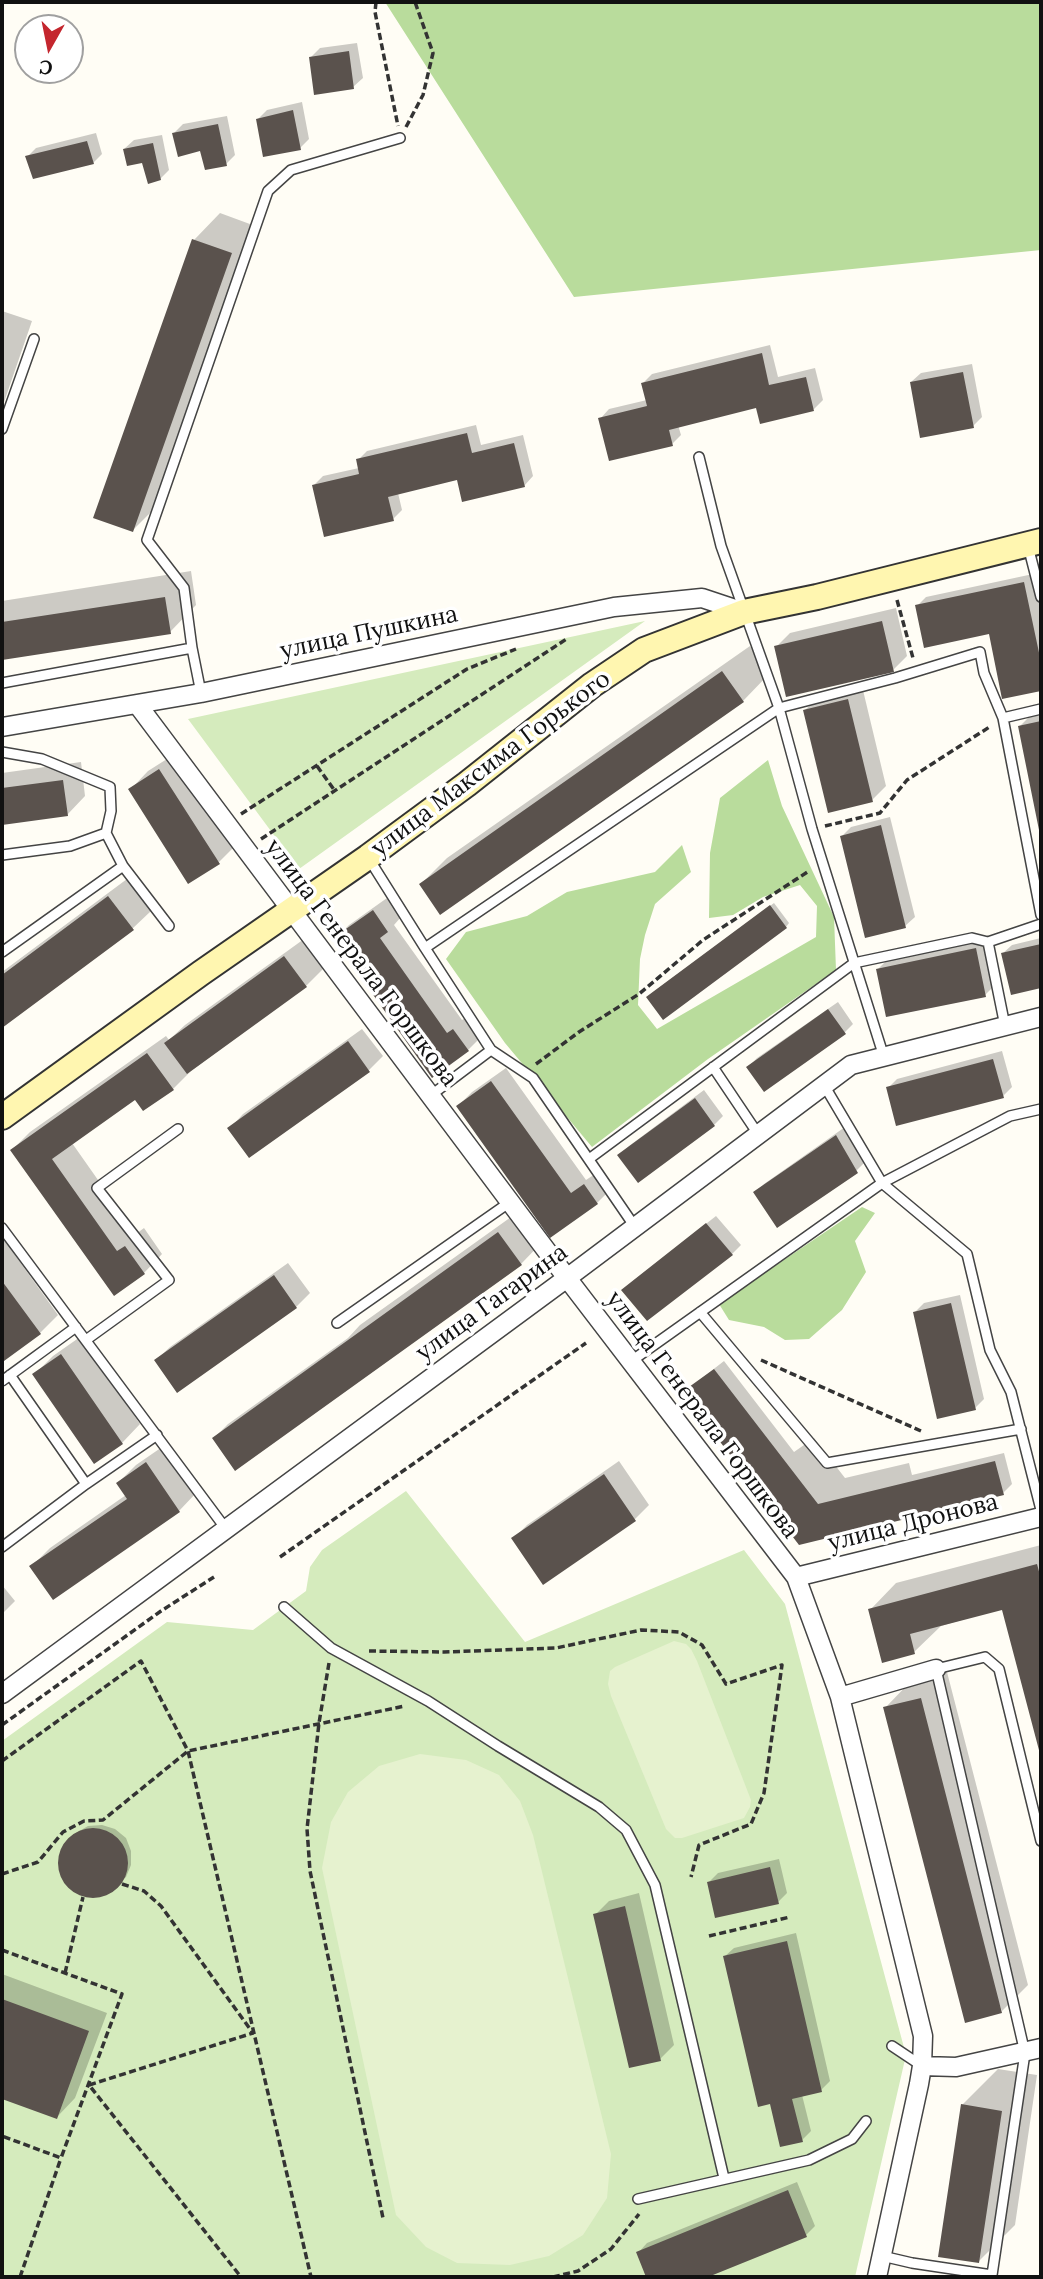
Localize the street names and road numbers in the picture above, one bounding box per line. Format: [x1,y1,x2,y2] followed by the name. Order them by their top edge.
[277,600,461,666] street label: улица Пушкина
[366,665,616,863] street label: улица Максима Горького
[259,834,463,1092] street label: улица Генерала Горшкова
[411,1238,573,1368] street label: улица Гагарина
[600,1286,804,1544] street label: улица Генерала Горшкова
[825,1488,1001,1558] street label: улица Дронова

